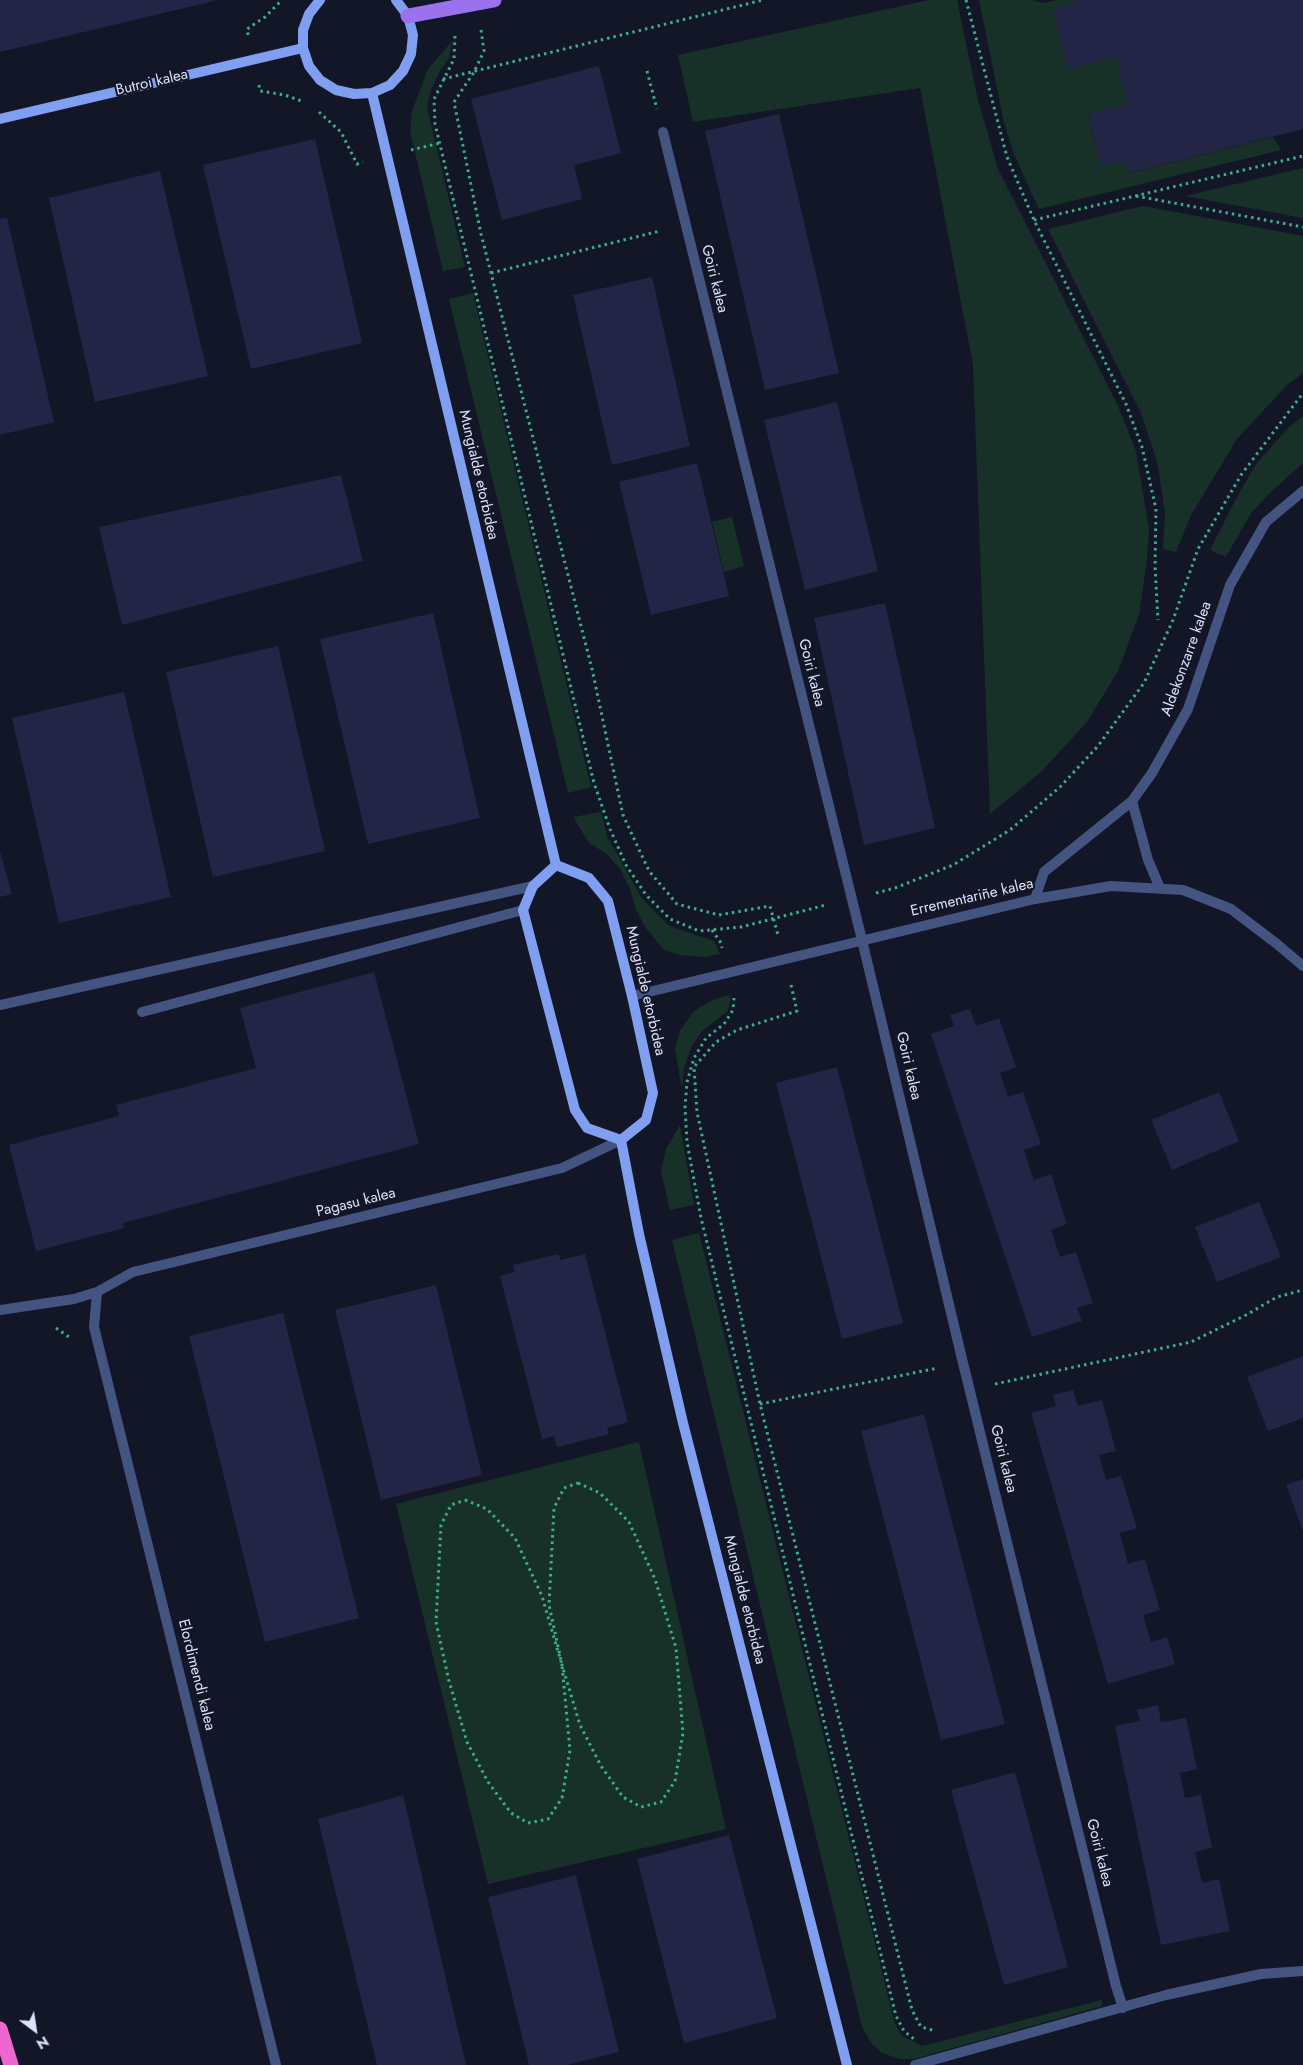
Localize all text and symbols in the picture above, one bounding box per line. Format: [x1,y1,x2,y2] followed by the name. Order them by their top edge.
[114,66,190,100] street label: Butroi kalea
[697,243,731,315] street label: Goiri kalea
[454,408,502,542] street label: Mungialde etorbidea
[1158,599,1216,719] street label: Aldekonzarre kalea
[794,637,828,709] street label: Goiri kalea
[909,875,1035,921] street label: Errementariñe kalea
[621,924,669,1058] street label: Mungialde etorbidea
[891,1030,925,1102] street label: Goiri kalea
[314,1184,398,1222] street label: Pagasu kalea
[986,1423,1020,1495] street label: Goiri kalea
[719,1534,769,1666] street label: Mungialde etorbidea
[173,1618,219,1732] street label: Elordimendi kalea
[1082,1817,1116,1889] street label: Goiri kalea
[10,2005,60,2055] north arrow
[33,2031,53,2054] text: N

